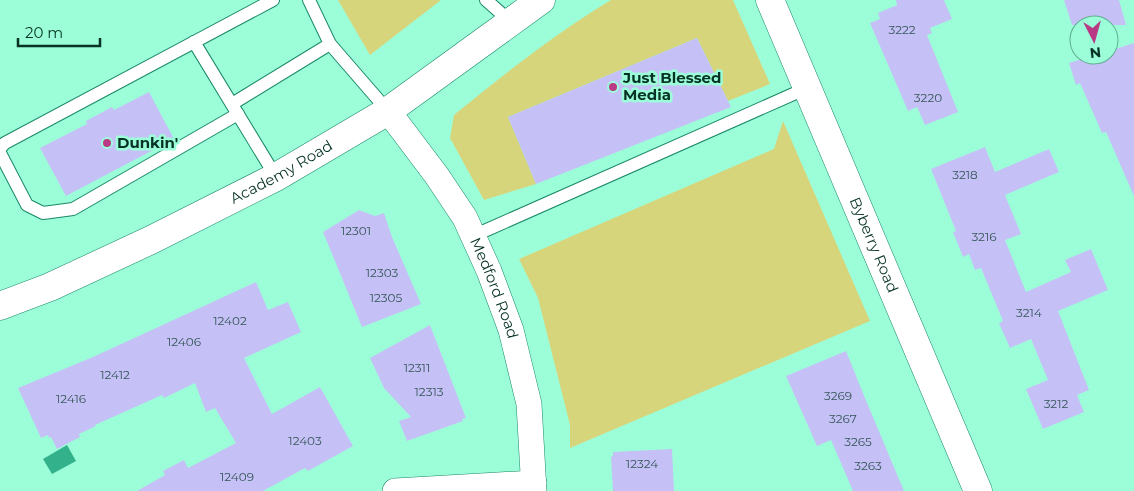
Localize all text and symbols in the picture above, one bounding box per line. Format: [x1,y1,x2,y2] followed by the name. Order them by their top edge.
[18,15,100,47] scale bar
[1069,15,1119,65] north arrow
[888,22,916,37] house number: 3222
[25,23,63,42] text: 20 m
[1089,43,1102,62] text: N
[622,68,721,104] place label: Just Blessed Media
[607,81,619,93] marker: Just Blessed Media
[914,90,942,105] house number: 3220
[117,133,178,152] place label: Dunkin'
[227,136,336,208] street label: Academy Road
[101,137,113,149] marker: Dunkin'
[952,167,978,182] house number: 3218
[846,194,903,295] street label: Byberry Road
[341,223,371,238] house number: 12301
[971,229,997,244] house number: 3216
[466,234,523,340] street label: Medford Road
[366,265,398,280] house number: 12303
[370,290,403,305] house number: 12305
[1016,305,1042,320] house number: 3214
[213,313,247,328] house number: 12402
[167,334,201,349] house number: 12406
[404,360,430,375] house number: 12311
[100,367,130,382] house number: 12412
[414,384,444,399] house number: 12313
[824,388,852,403] house number: 3269
[56,391,86,406] house number: 12416
[1044,396,1069,411] house number: 3212
[829,411,857,426] house number: 3267
[288,433,322,448] house number: 12403
[844,434,872,449] house number: 3265
[626,456,658,471] house number: 12324
[854,458,882,473] house number: 3263
[220,469,254,484] house number: 12409

